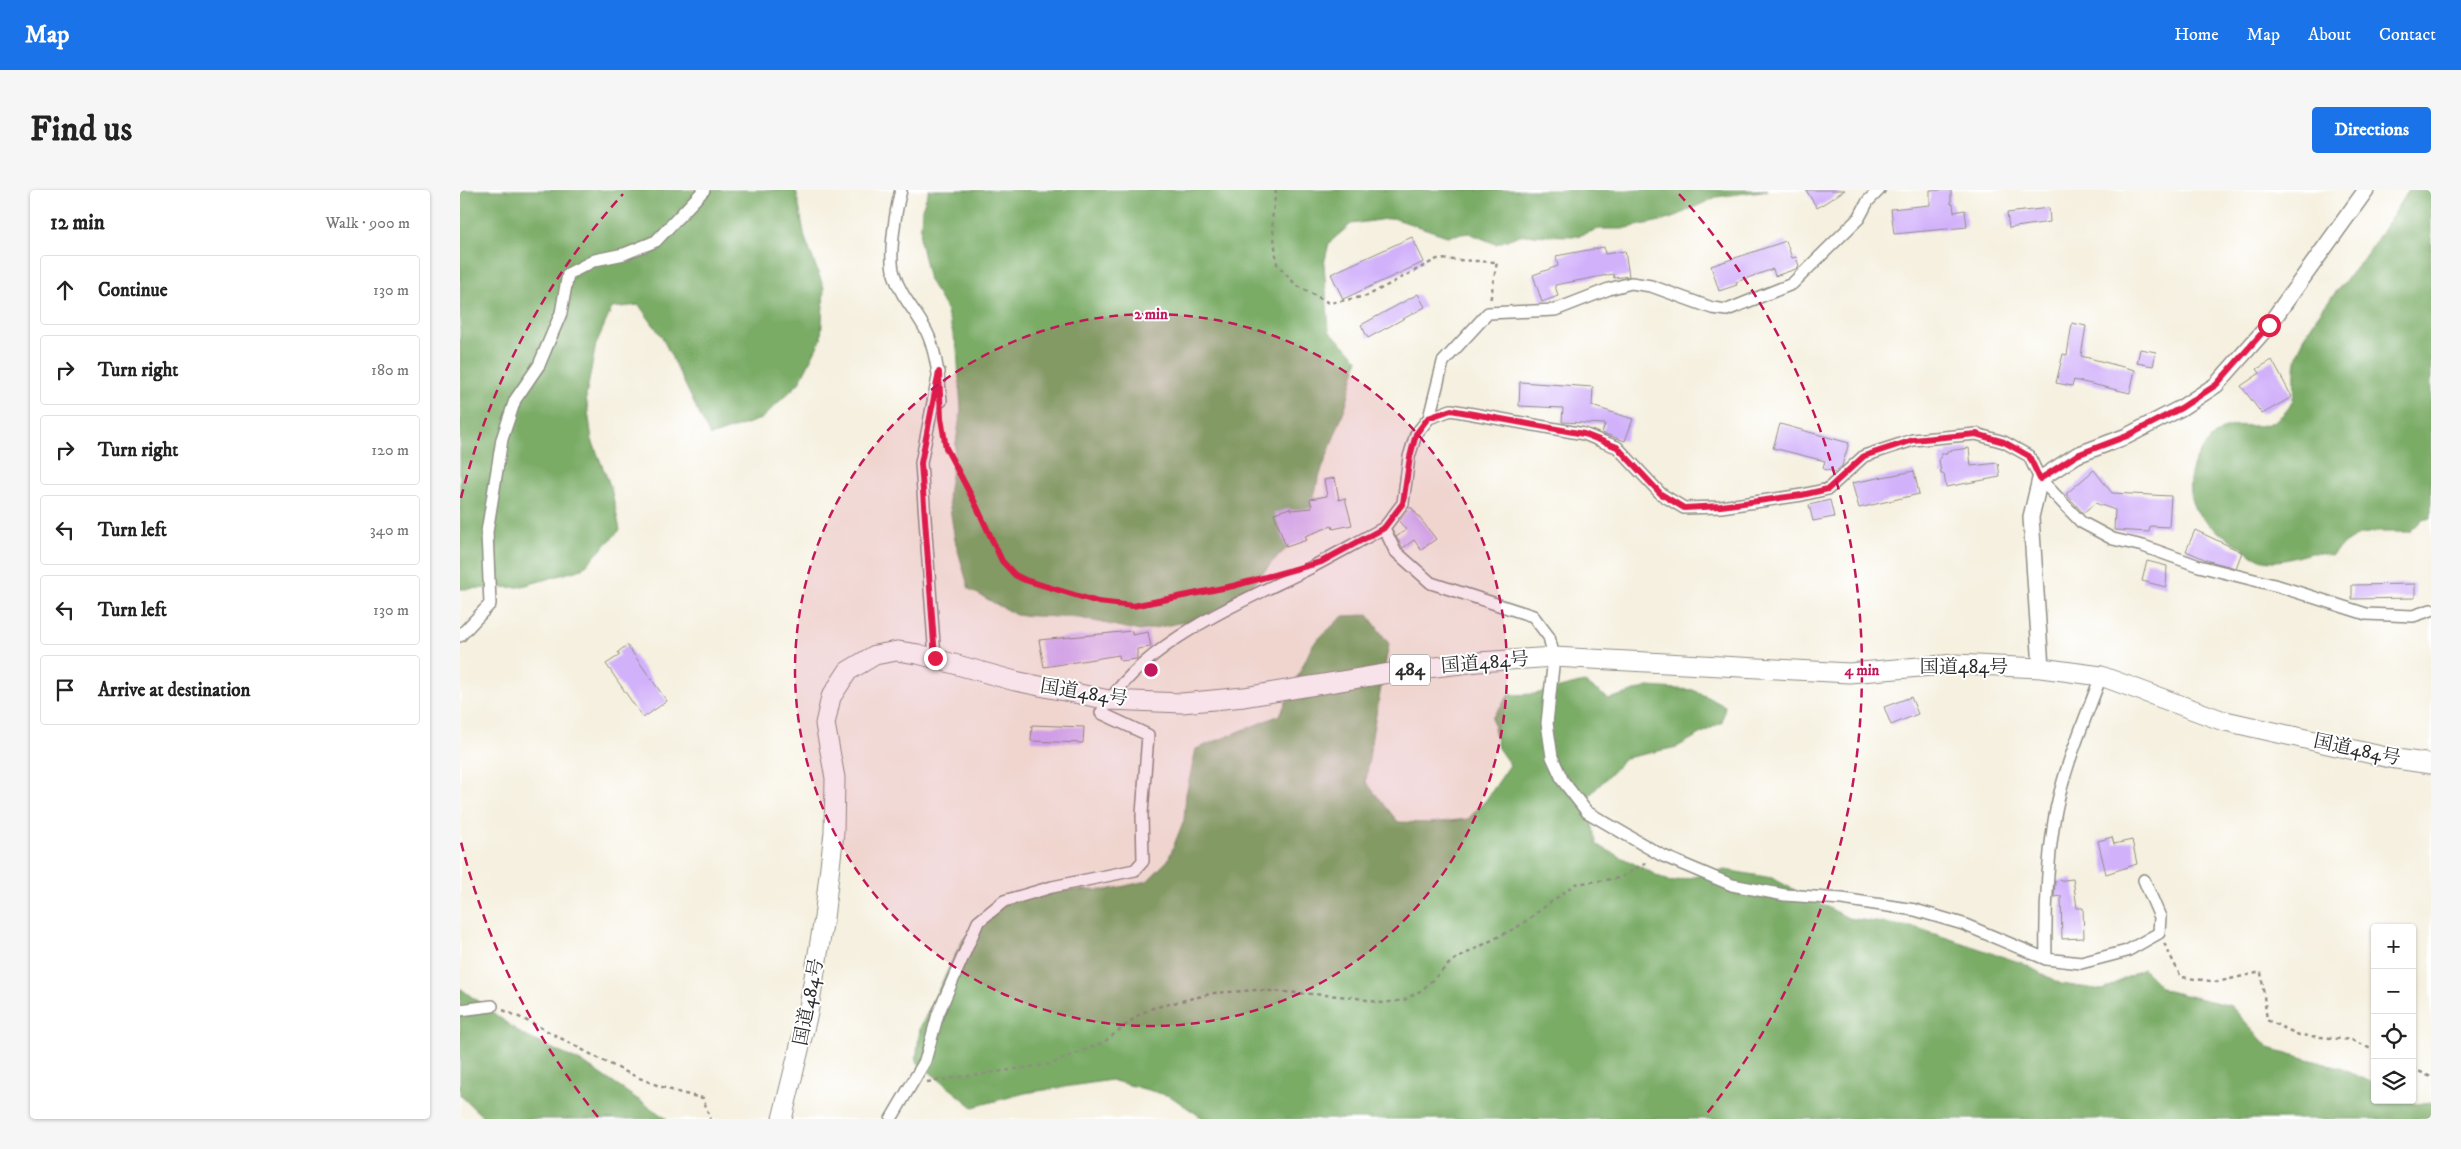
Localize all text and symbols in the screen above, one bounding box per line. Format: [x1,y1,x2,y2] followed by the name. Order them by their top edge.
[25,20,69,50] text: Map
[2174,24,2219,46] text: Home
[2247,24,2280,46] text: Map
[2308,24,2351,46] text: About
[2379,24,2436,46] text: Contact
[2312,107,2431,153] button: Directions
[30,108,132,152] text: Find us
[50,210,105,236] text: 12 min
[325,213,410,233] text: Walk · 900 m
[51,276,79,304] icon: ahead
[98,279,168,302] text: Continue
[373,280,409,300] text: 130 m
[1134,305,1168,324] text: 2 min
[2258,314,2281,337] route start
[51,356,79,384] icon: right
[98,359,178,382] text: Turn right
[371,360,409,380] text: 180 m
[51,436,79,464] icon: right
[98,439,178,462] text: Turn right
[371,440,409,460] text: 120 m
[51,516,79,544] icon: left
[98,519,167,542] text: Turn left
[370,520,409,540] text: 340 m
[51,596,79,624] icon: left
[98,599,167,622] text: Turn left
[373,600,409,620] text: 130 m
[924,647,947,670] route end
[1440,648,1530,678] street label: 国道484号
[1390,654,1430,686] road number: 484
[1920,656,2008,679] street label: 国道484号
[1142,661,1160,679] centre of rings
[1844,661,1880,680] text: 4 min
[1039,675,1129,711] street label: 国道484号
[51,676,79,704] icon: arrive
[98,679,250,702] text: Arrive at destination
[2311,730,2403,770] street label: 国道484号
[2371,924,2416,1104] map controls
[2371,924,2416,969] button: +
[789,956,829,1048] street label: 国道484号
[2371,969,2416,1014] button: −
[2371,1014,2416,1059] button: locate
[2371,1059,2416,1104] button: layers

